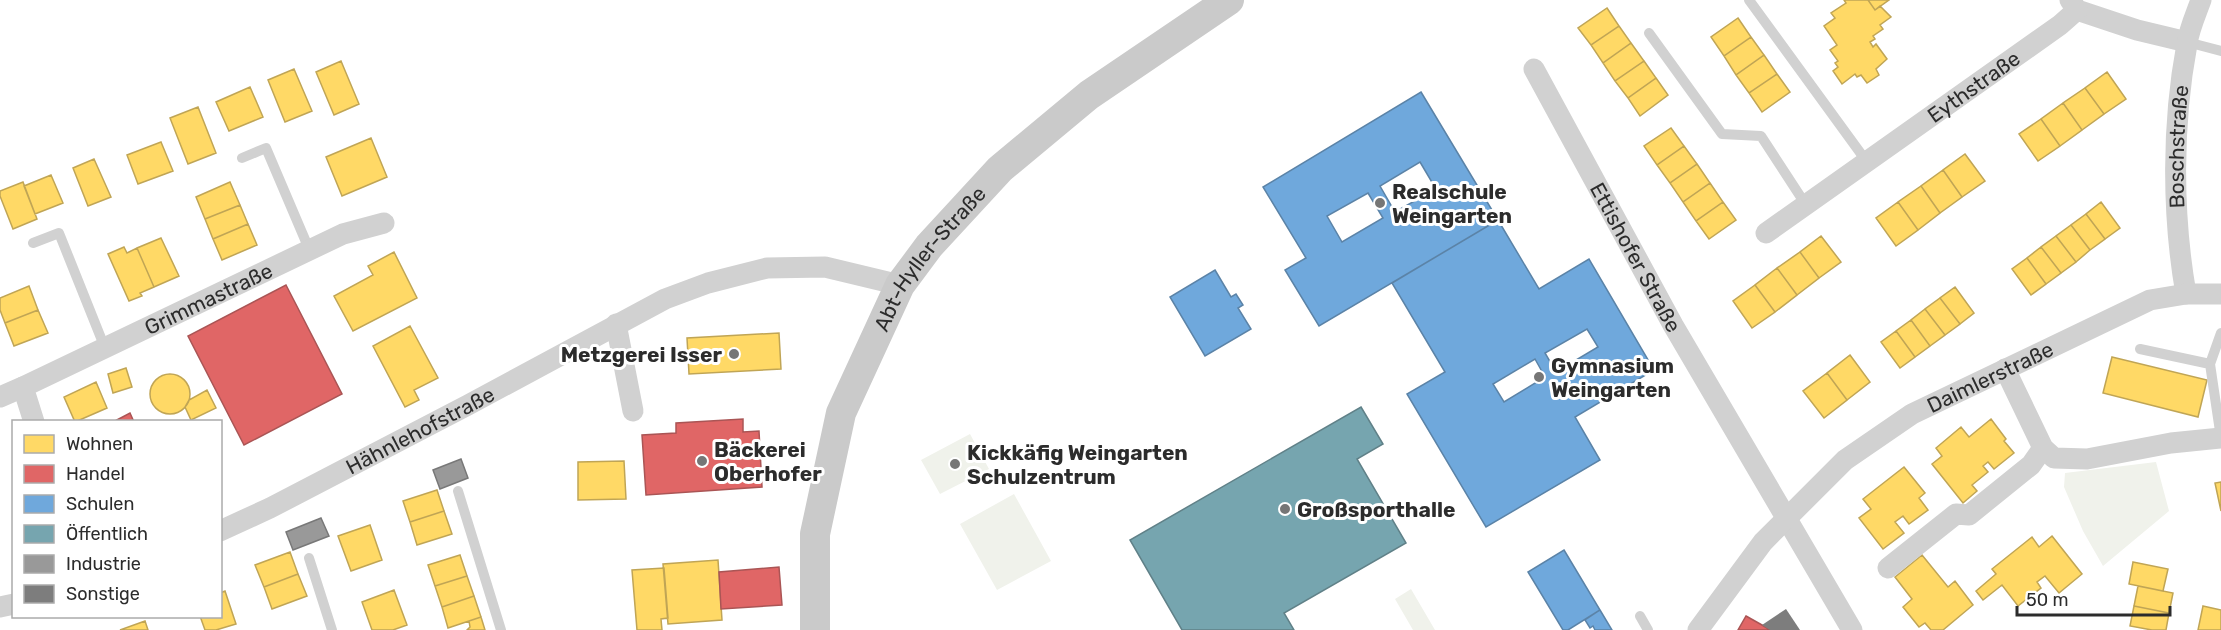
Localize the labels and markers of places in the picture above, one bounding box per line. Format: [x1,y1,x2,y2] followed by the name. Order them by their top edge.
[1392,179,1512,228] place label: Realschule Weingarten
[1373,196,1387,210] marker: Realschule Weingarten
[561,342,722,367] place label: Metzgerei Isser
[727,347,741,361] marker: Metzgerei Isser
[1551,353,1674,402] place label: Gymnasium Weingarten
[1532,370,1546,384] marker: Gymnasium Weingarten
[714,437,822,486] place label: Bäckerei Oberhofer
[967,440,1188,489] place label: Kickkäfig Weingarten Schulzentrum
[695,454,709,468] marker: Bäckerei Oberhofer
[948,457,962,471] marker: Kickkäfig Weingarten Schulzentrum
[1297,497,1455,522] place label: Großsporthalle
[1278,502,1292,516] marker: Großsporthalle

